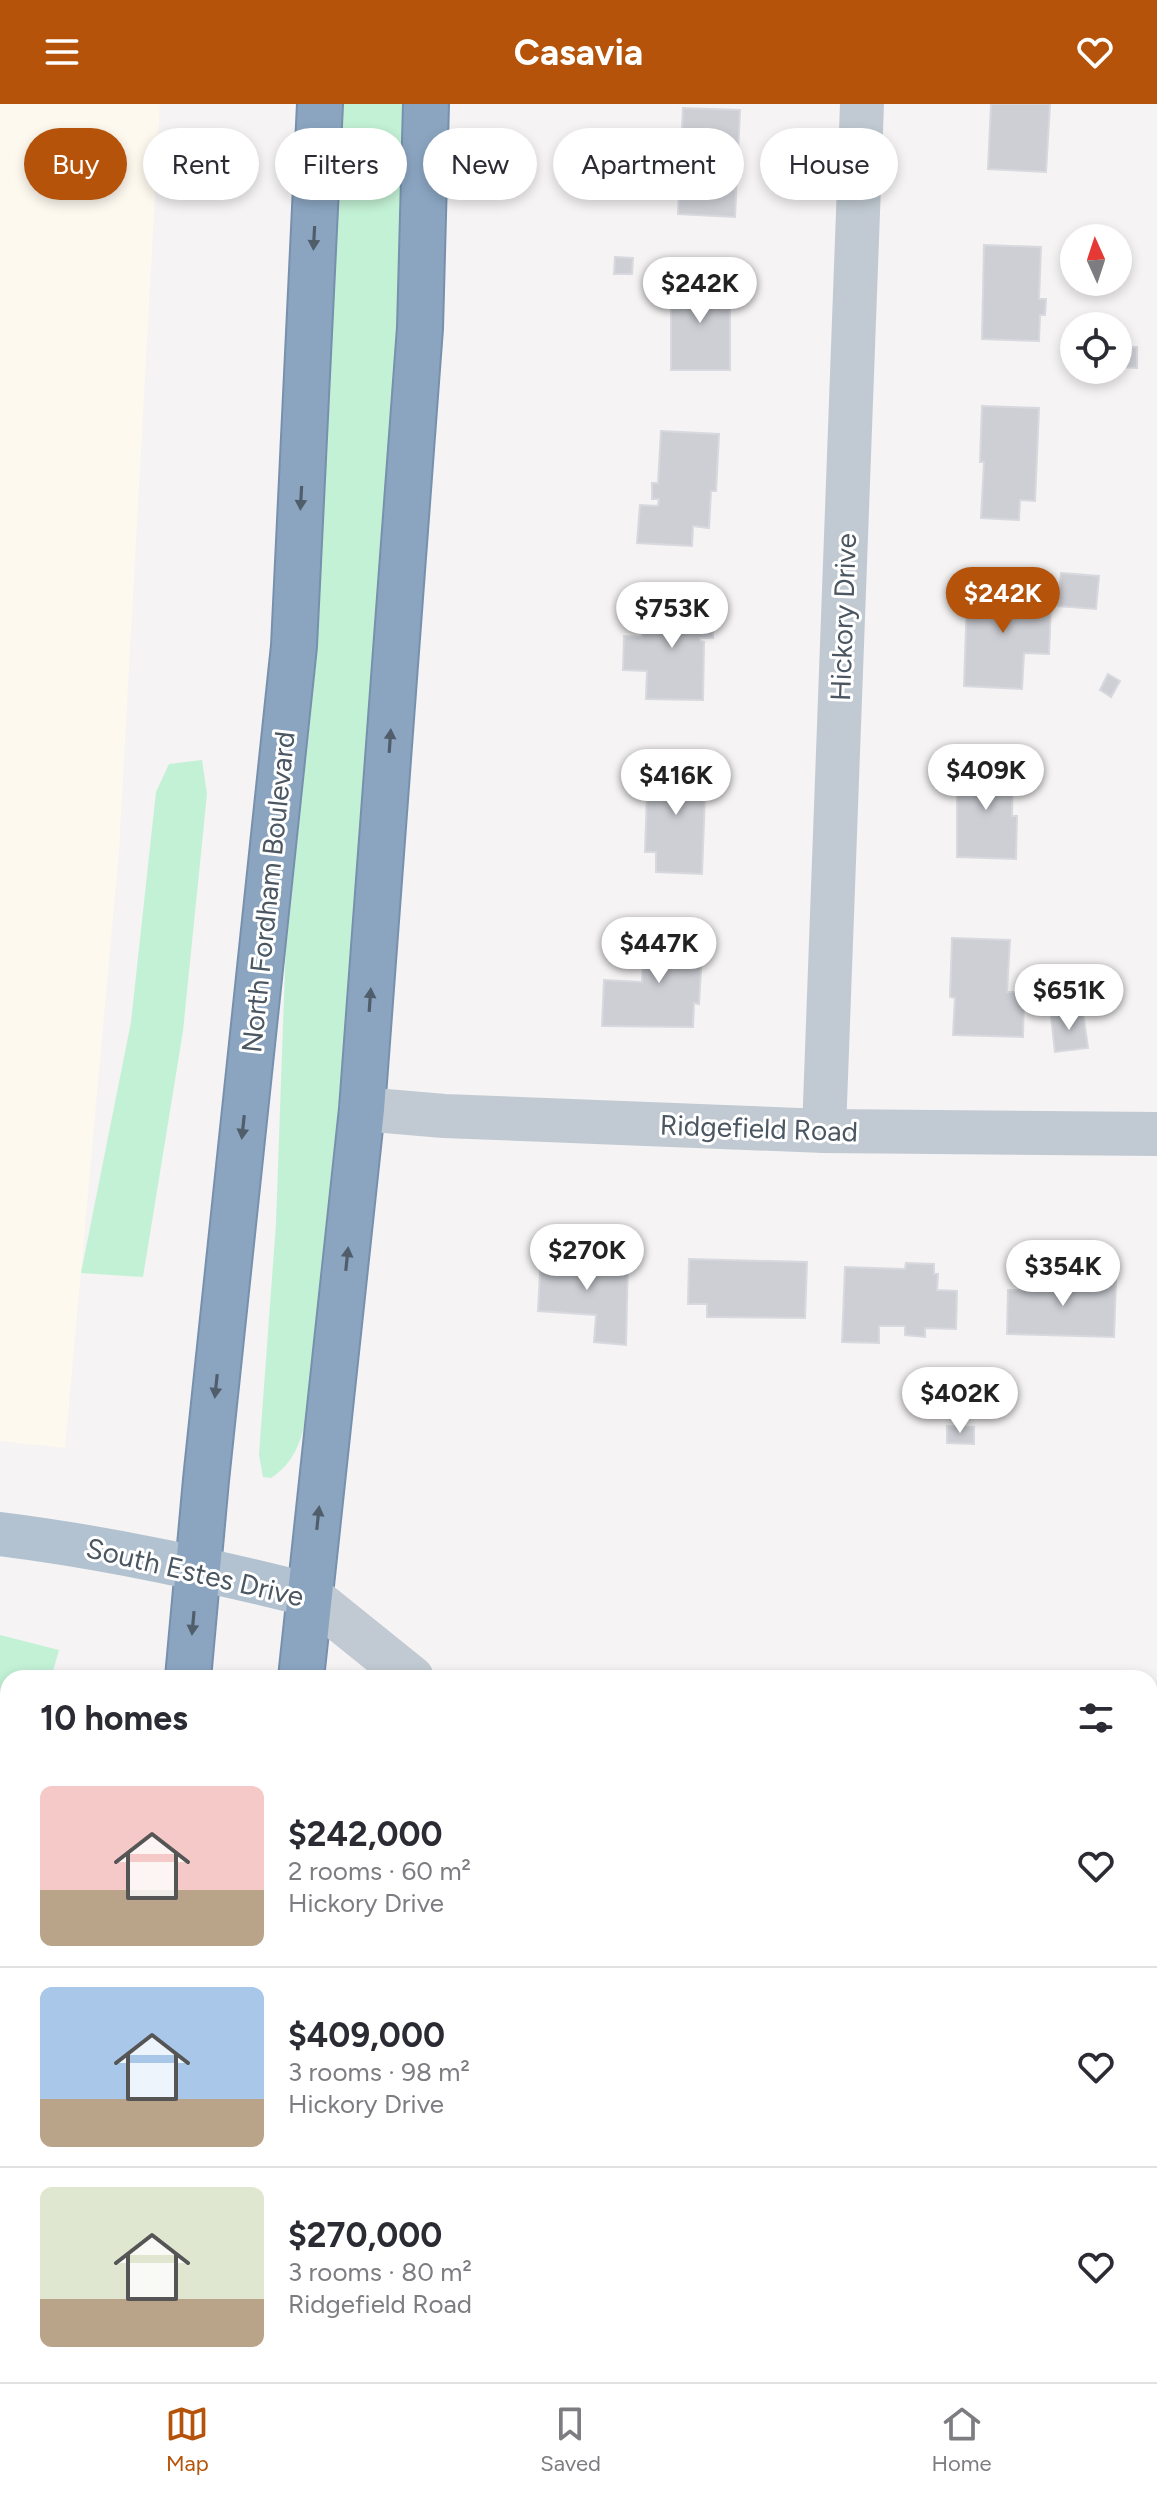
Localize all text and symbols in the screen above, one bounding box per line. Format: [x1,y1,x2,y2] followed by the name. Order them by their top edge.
[40,30,84,74] icon: menu
[1073,30,1117,74] icon: heart
[514,31,643,74] text: Casavia
[24,128,127,200] chip: Buy
[143,128,259,200] chip: Rent
[275,128,407,200] chip: Filters
[423,128,537,200] chip: New
[553,128,744,200] chip: Apartment
[760,128,898,200] chip: House
[1060,224,1132,296] north arrow
[1060,224,1132,384] map controls
[307,226,320,251] one-way arrow
[644,257,756,325] pin: $242K
[661,267,739,299] text: $242K
[1060,312,1132,384] button: locate
[294,486,307,511] one-way arrow
[823,532,863,702] street label: Hickory Drive
[947,567,1059,635] pin: $242K
[964,577,1042,609] text: $242K
[616,582,728,650] pin: $753K
[634,592,710,624] text: $753K
[384,728,397,753] one-way arrow
[234,730,302,1054] street label: North Fordham Boulevard
[930,744,1042,812] pin: $409K
[620,749,732,817] pin: $416K
[946,754,1026,786] text: $409K
[639,759,713,791] text: $416K
[603,917,715,985] pin: $447K
[619,927,699,959] text: $447K
[1013,964,1125,1032] pin: $651K
[1033,974,1105,1006] text: $651K
[364,987,377,1012] one-way arrow
[659,1108,859,1148] street label: Ridgefield Road
[236,1115,249,1140] one-way arrow
[531,1224,643,1292] pin: $270K
[548,1234,626,1266] text: $270K
[1007,1240,1119,1308] pin: $354K
[341,1246,354,1271] one-way arrow
[1024,1250,1102,1282] text: $354K
[904,1367,1016,1435] pin: $402K
[209,1374,222,1399] one-way arrow
[920,1377,1000,1409] text: $402K
[312,1505,325,1530] one-way arrow
[83,1530,307,1614] street label: South Estes Drive
[187,1611,200,1636] one-way arrow
[1074,1696,1118,1740] icon: filters
[40,1698,188,1739] text: 10 homes
[288,1814,443,1855] text: $242,000
[104,1818,200,1914] icon: home
[1074,1844,1118,1888] icon: heart
[288,1855,471,1887] text: 2 rooms · 60 m²
[288,1887,444,1919] text: Hickory Drive
[288,2015,445,2056] text: $409,000
[104,2019,200,2115] icon: home
[1074,2045,1118,2089] icon: heart
[288,2056,470,2088] text: 3 rooms · 98 m²
[288,2088,444,2120] text: Hickory Drive
[288,2215,442,2256] text: $270,000
[104,2219,200,2315] icon: home
[1074,2245,1118,2289] icon: heart
[288,2256,472,2288] text: 3 rooms · 80 m²
[288,2288,472,2320] text: Ridgefield Road
[165,2402,209,2477] tab: Map
[540,2402,601,2477] tab: Saved
[932,2402,992,2477] tab: Home

